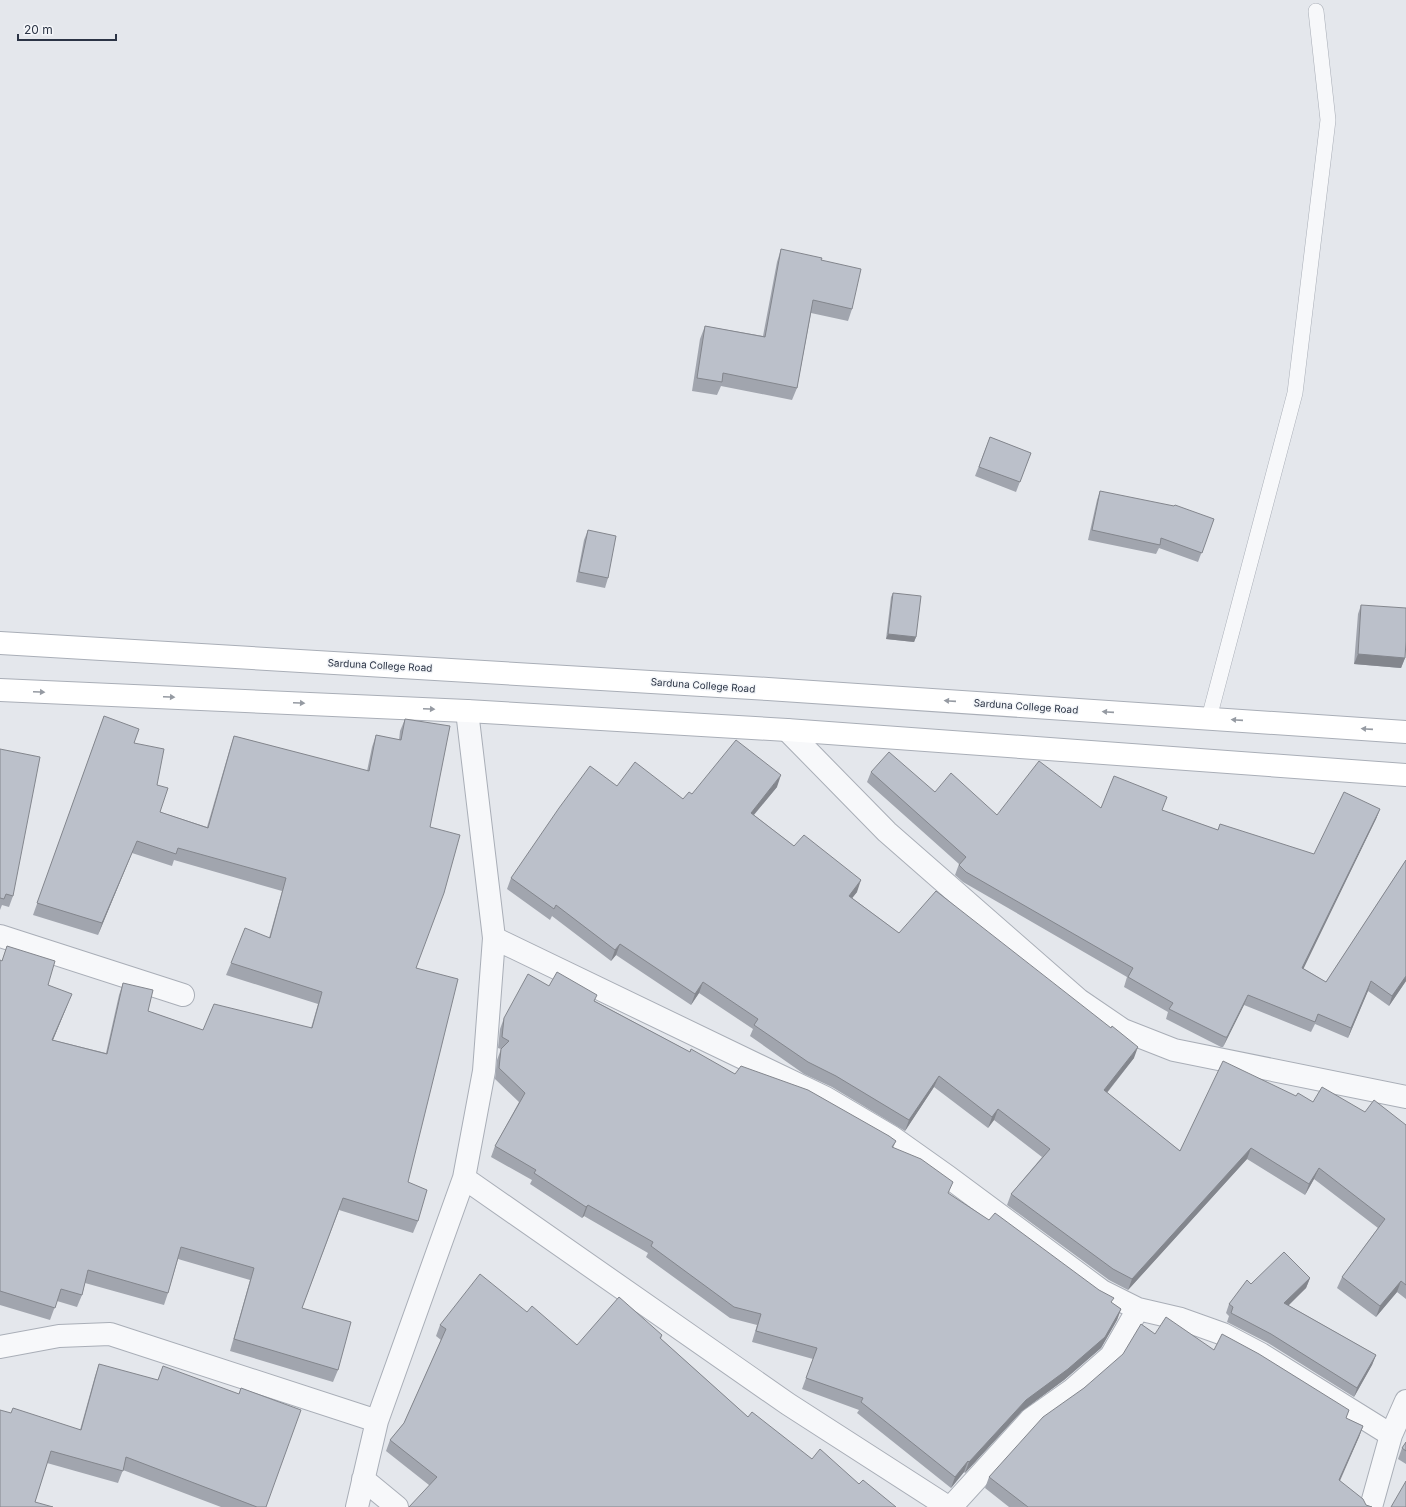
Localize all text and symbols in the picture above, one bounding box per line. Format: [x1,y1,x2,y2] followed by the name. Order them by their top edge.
[18,16,116,42] scale bar
[24,22,53,37] text: 20 m
[327,656,433,674] street label: Sarduna College Road
[650,675,756,695] street label: Sarduna College Road
[33,688,45,695] one-way arrow
[163,694,175,701] one-way arrow
[973,696,1079,716] street label: Sarduna College Road
[943,698,956,704] one-way arrow
[293,700,306,706] one-way arrow
[423,706,436,712] one-way arrow
[1102,708,1114,715] one-way arrow
[1231,717,1243,724] one-way arrow
[1361,726,1373,733] one-way arrow

